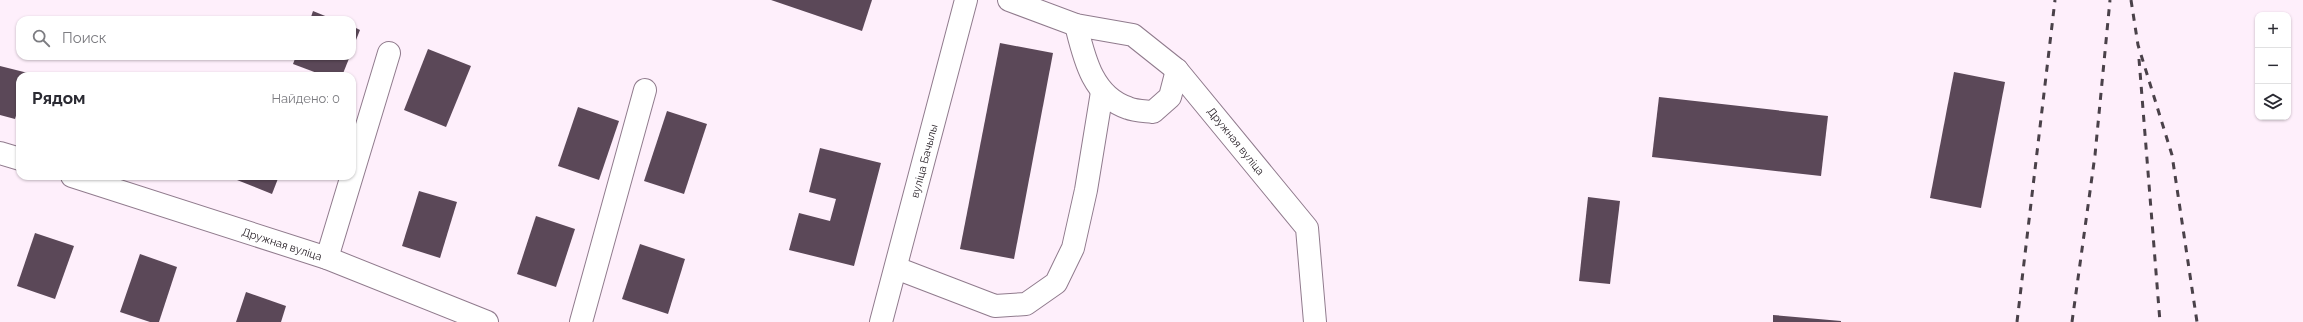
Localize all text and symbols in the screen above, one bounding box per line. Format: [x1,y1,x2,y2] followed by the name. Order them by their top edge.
[2255,12,2291,120] map controls
[2255,12,2291,48] button: +
[16,16,356,60] search box
[30,27,52,49] icon: search
[62,29,107,47] text: Поиск
[2255,48,2291,84] button: −
[2255,84,2291,120] button: layers
[32,88,85,108] text: Рядом
[271,91,340,106] text: Найдено: 0
[1204,105,1267,178] street label: Дружная вуліца
[908,123,941,199] street label: вуліца Бачылы
[240,225,323,264] street label: Дружная вуліца

